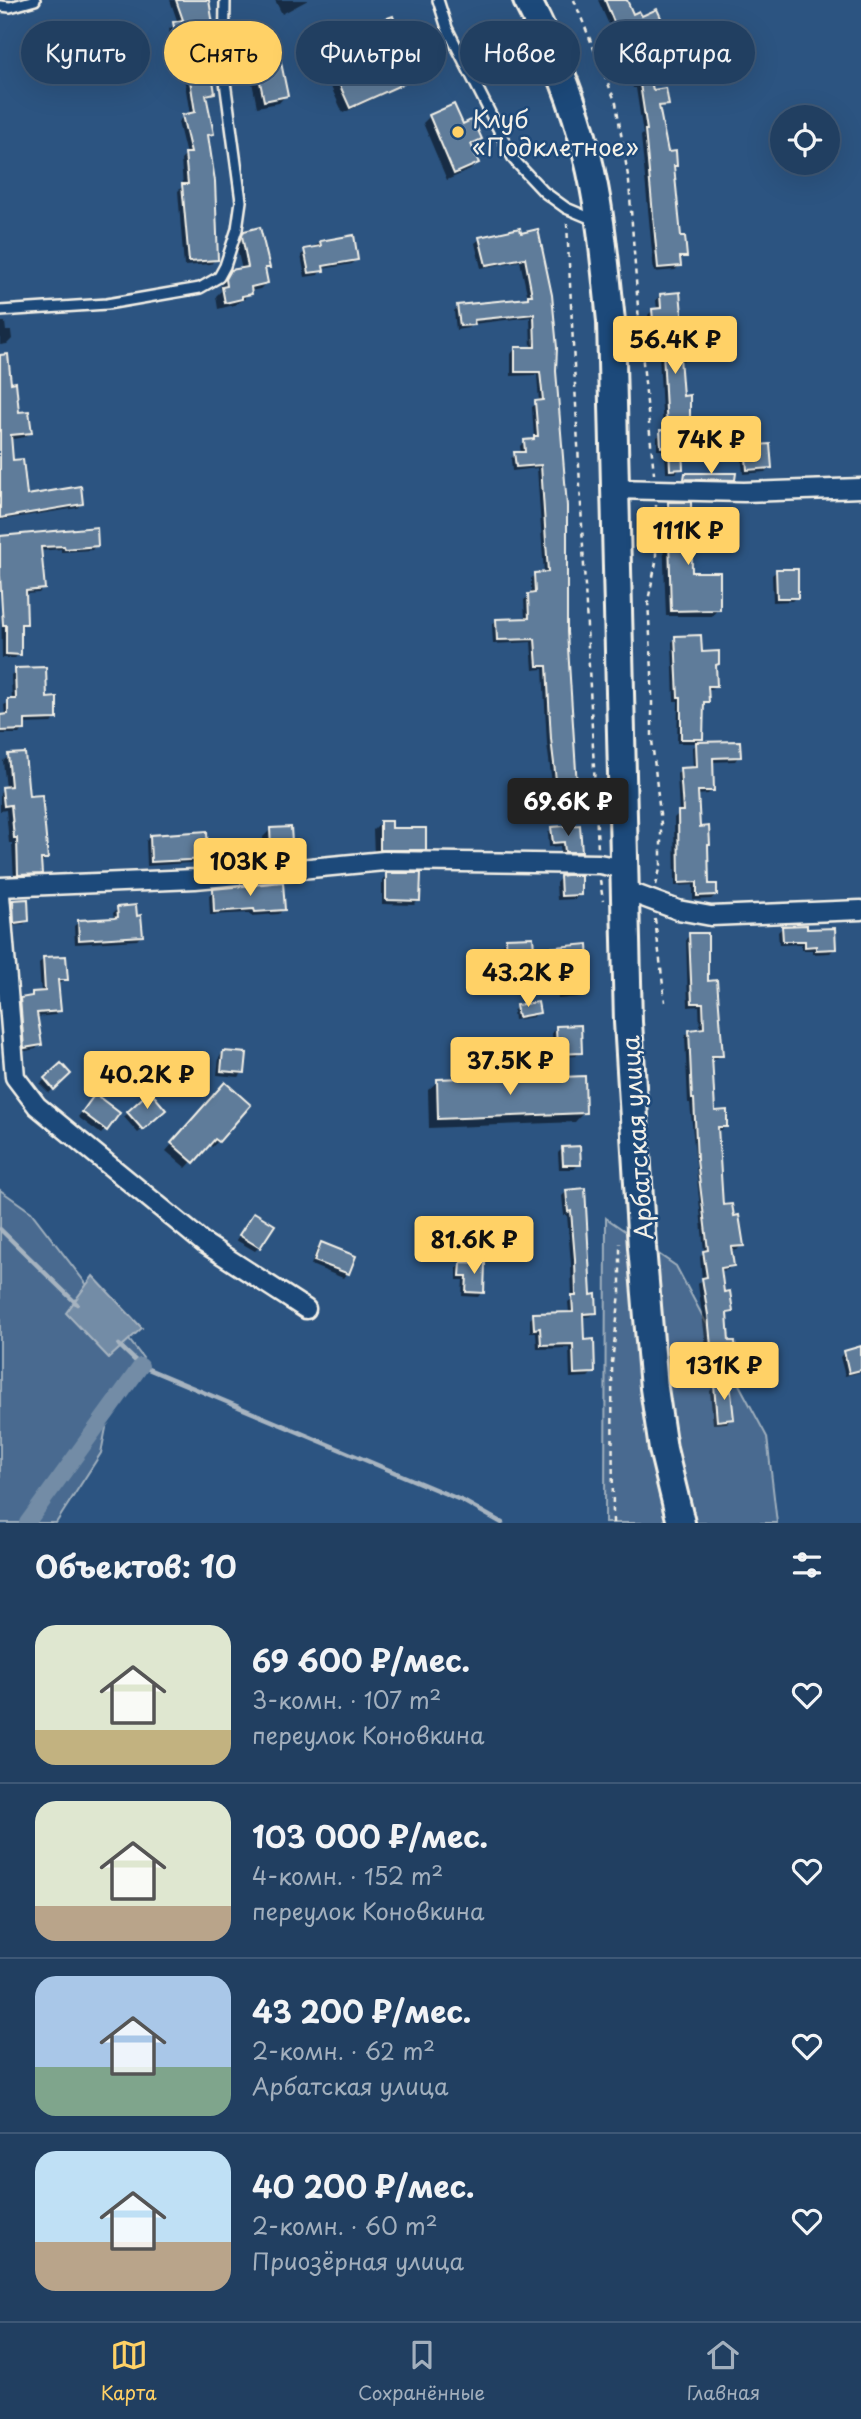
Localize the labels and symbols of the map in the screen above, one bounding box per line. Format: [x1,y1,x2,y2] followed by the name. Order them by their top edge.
[472,100,639,164] place label: Клуб «Подклетное»
[450,124,466,140] marker: Клуб «Подклетное»
[610,316,740,376] pin: 56.4K ₽
[662,416,760,476] pin: 74K ₽
[631,508,745,567] pin: 111K ₽
[503,778,633,838] pin: 69.6K ₽
[193,838,307,898] pin: 103K ₽
[463,950,593,1009] pin: 43.2K ₽
[611,1035,661,1241] street label: Арбатская улица
[445,1038,575,1097] pin: 37.5K ₽
[82,1052,212,1111] pin: 40.2K ₽
[409,1216,539,1276] pin: 81.6K ₽
[667,1342,781,1402] pin: 131K ₽

